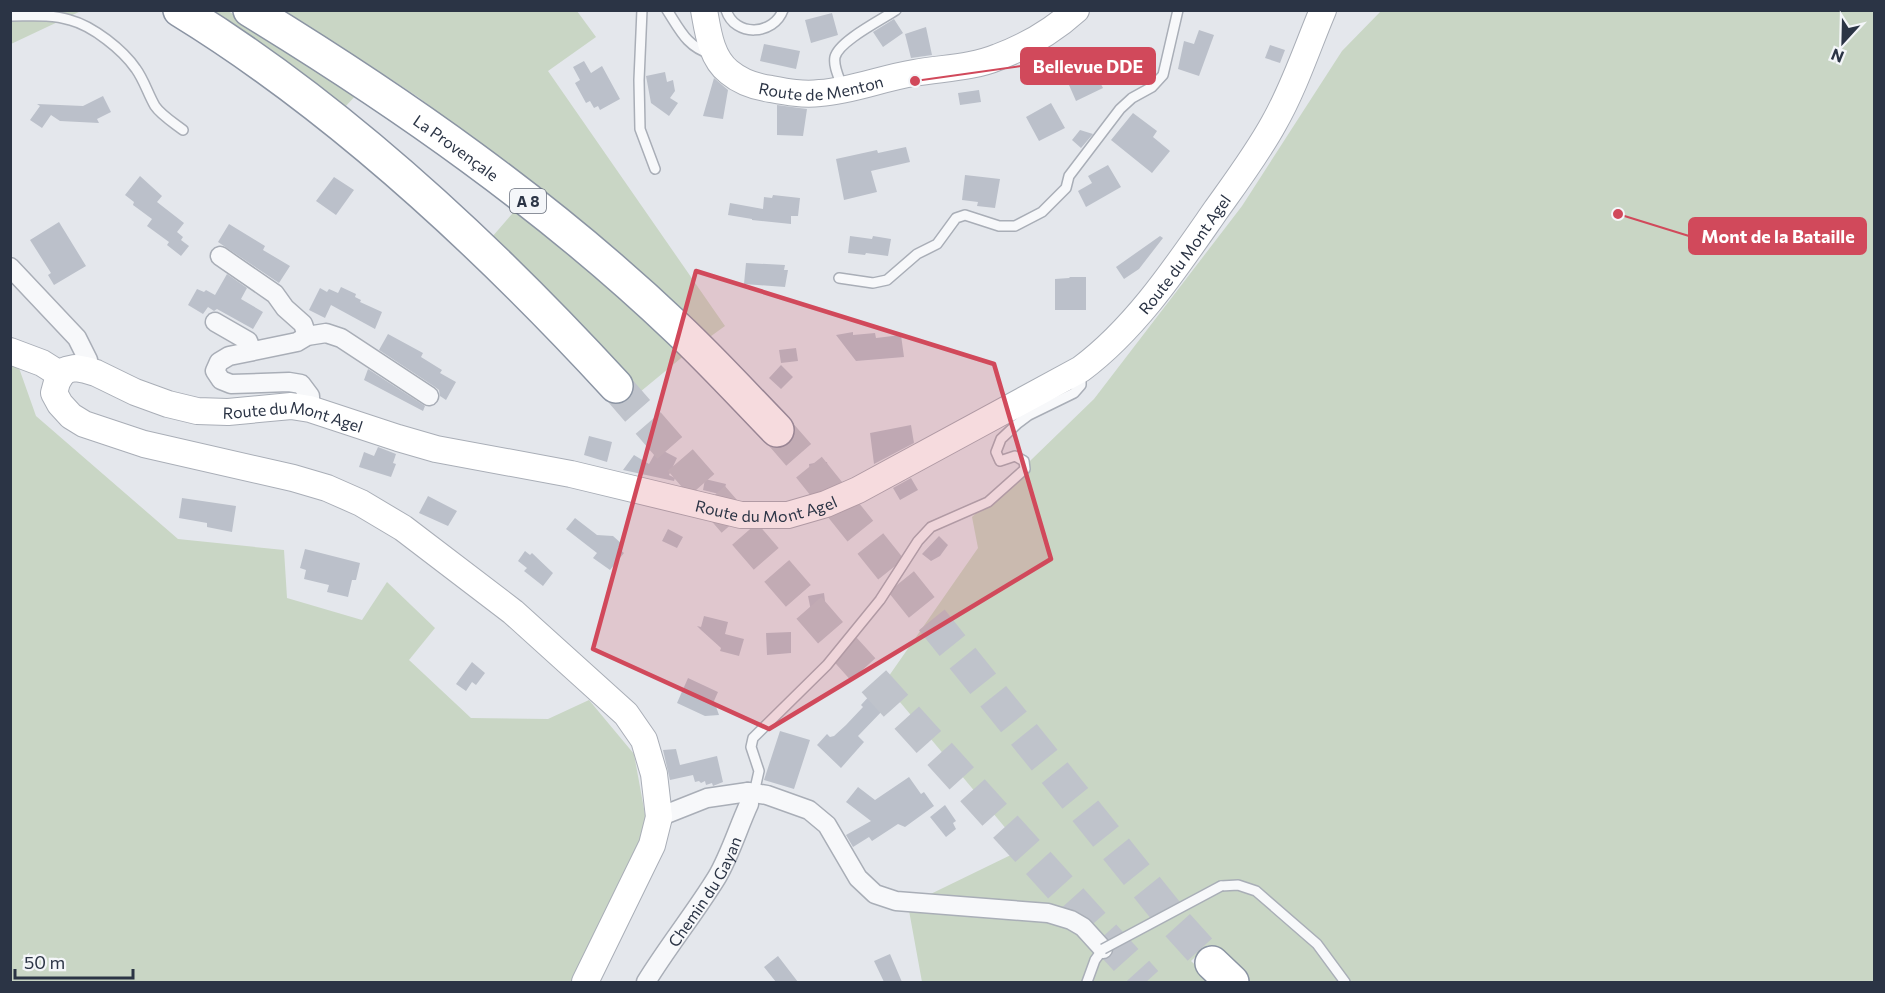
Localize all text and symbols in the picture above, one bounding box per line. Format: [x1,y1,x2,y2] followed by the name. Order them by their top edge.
[1813,12,1873,72] north arrow
[1828,45,1846,67] text: N
[1021,48,1155,84] callout: Bellevue DDE
[1033,55,1143,77] text: Bellevue DDE
[757,71,885,103] street label: Route de Menton
[410,110,503,184] street label: La Provençale
[510,189,546,213] road number: A 8
[1134,190,1234,317] street label: Route du Mont Agel
[1689,218,1866,254] callout: Mont de la Bataille
[1701,225,1855,247] text: Mont de la Bataille
[222,397,366,435] street label: Route du Mont Agel
[694,491,839,525] street label: Route du Mont Agel
[663,833,744,950] street label: Chemin du Gayan
[15,942,134,980] scale bar
[24,951,65,973] text: 50 m

